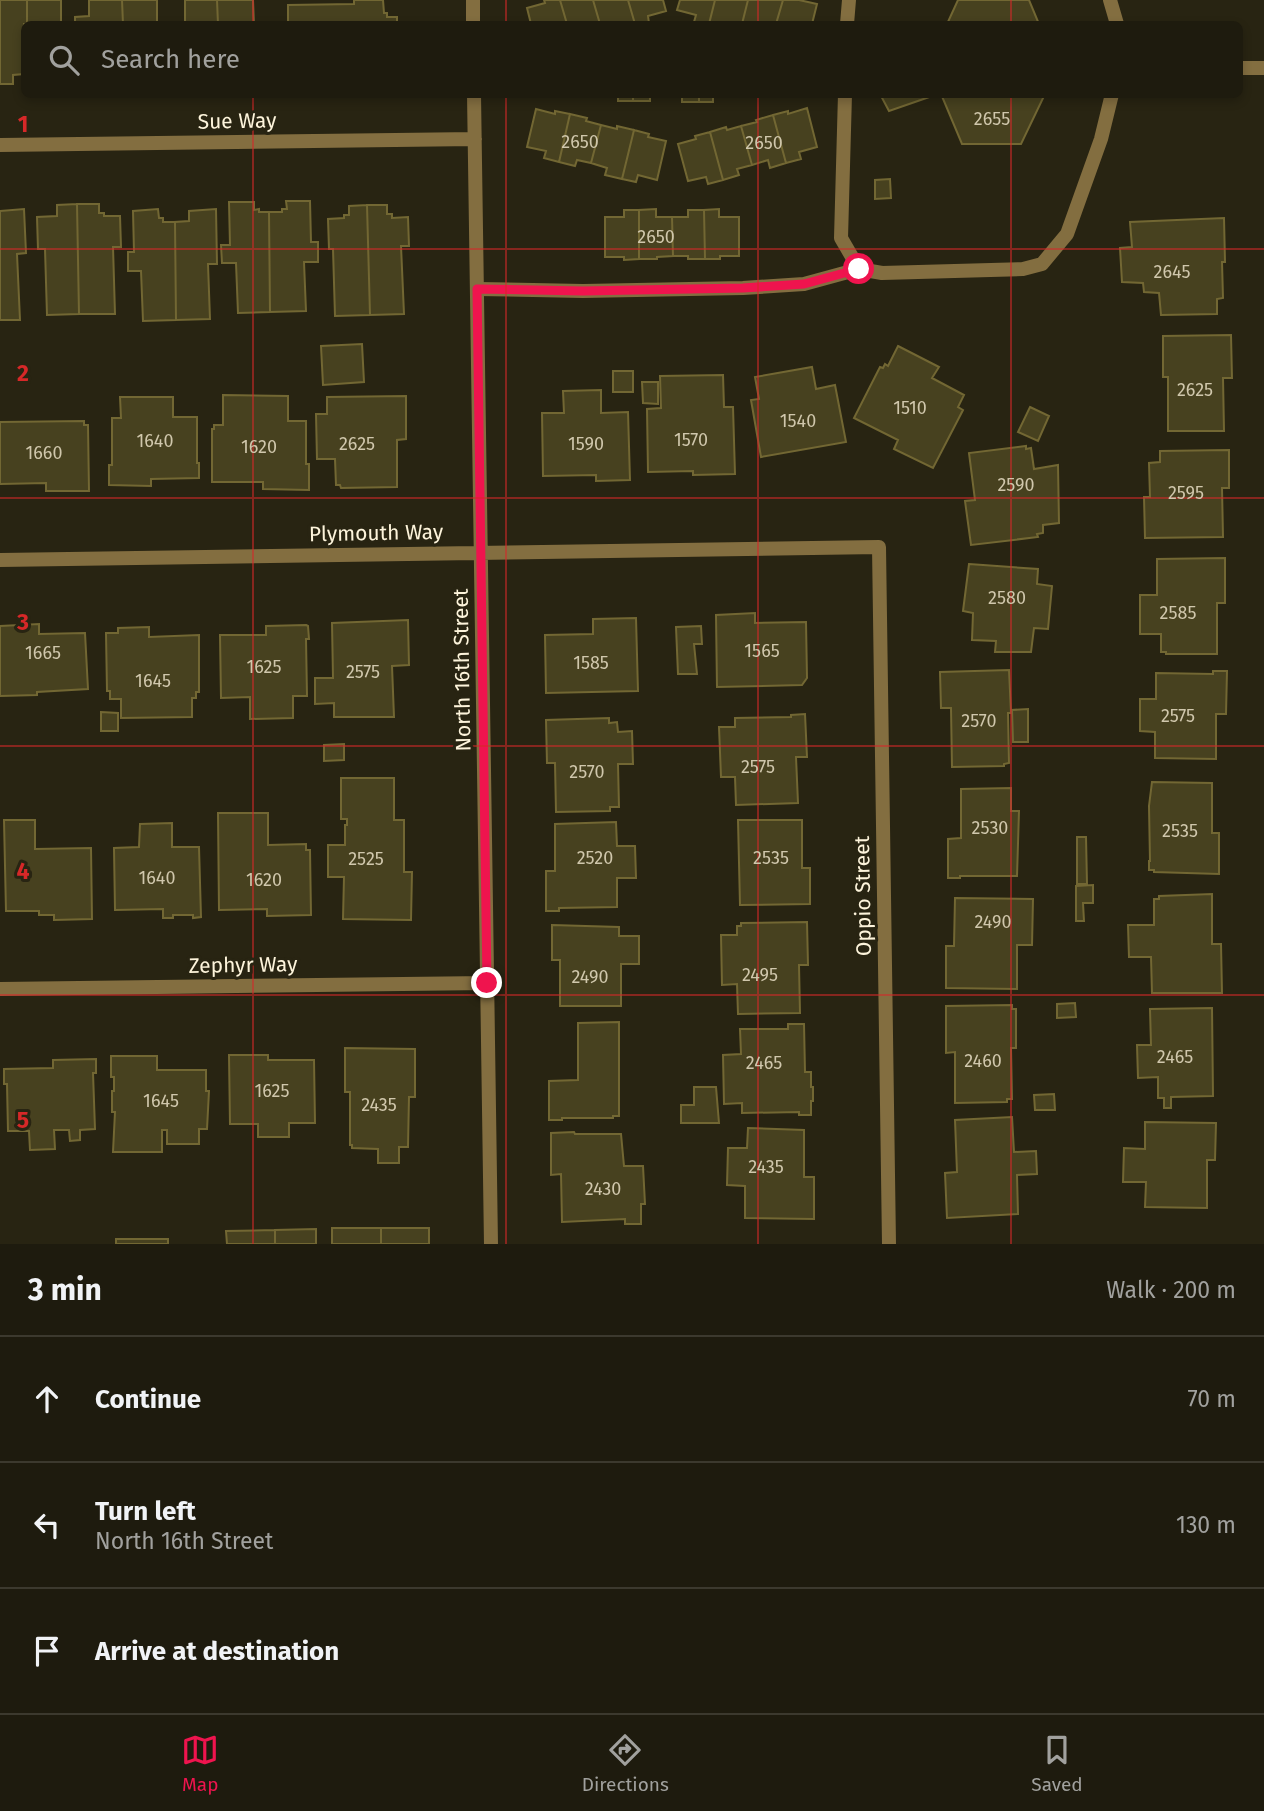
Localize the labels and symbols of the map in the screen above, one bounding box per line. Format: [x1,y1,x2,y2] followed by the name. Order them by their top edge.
[197,107,277,135] street label: Sue Way
[974,108,1010,130] house number: 2655
[18,110,28,138] text: 1
[561,131,599,153] house number: 2650
[745,132,783,154] house number: 2650
[637,226,675,248] house number: 2650
[843,253,874,284] route start
[1154,261,1190,283] house number: 2645
[17,359,29,387] text: 2
[1177,379,1213,401] house number: 2625
[893,397,927,419] house number: 1510
[780,410,816,432] house number: 1540
[674,429,708,451] house number: 1570
[136,430,174,452] house number: 1640
[339,433,375,455] house number: 2625
[568,433,604,455] house number: 1590
[241,436,277,458] house number: 1620
[25,442,63,464] house number: 1660
[997,474,1035,496] house number: 2590
[1168,482,1204,504] house number: 2595
[309,519,444,547] street label: Plymouth Way
[988,587,1026,609] house number: 2580
[448,588,476,752] street label: North 16th Street
[1160,602,1196,624] house number: 2585
[16,608,29,636] text: 3
[744,640,780,662] house number: 1565
[25,642,61,664] house number: 1665
[573,652,609,674] house number: 1585
[246,656,282,678] house number: 1625
[346,661,380,683] house number: 2575
[135,670,171,692] house number: 1645
[1161,705,1195,727] house number: 2575
[961,710,997,732] house number: 2570
[741,756,775,778] house number: 2575
[569,761,605,783] house number: 2570
[972,817,1008,839] house number: 2530
[1162,820,1198,842] house number: 2535
[849,835,877,956] street label: Oppio Street
[577,847,613,869] house number: 2520
[753,847,789,869] house number: 2535
[348,848,384,870] house number: 2525
[17,857,30,885] text: 4
[138,867,176,889] house number: 1640
[246,869,282,891] house number: 1620
[974,911,1012,933] house number: 2490
[188,951,298,979] street label: Zephyr Way
[742,964,778,986] house number: 2495
[571,966,609,988] house number: 2490
[471,967,502,998] route end
[1157,1046,1193,1068] house number: 2465
[964,1050,1002,1072] house number: 2460
[746,1052,782,1074] house number: 2465
[254,1080,290,1102] house number: 1625
[143,1090,179,1112] house number: 1645
[361,1094,397,1116] house number: 2435
[17,1106,29,1134] text: 5
[748,1156,784,1178] house number: 2435
[585,1178,621,1200] house number: 2430

